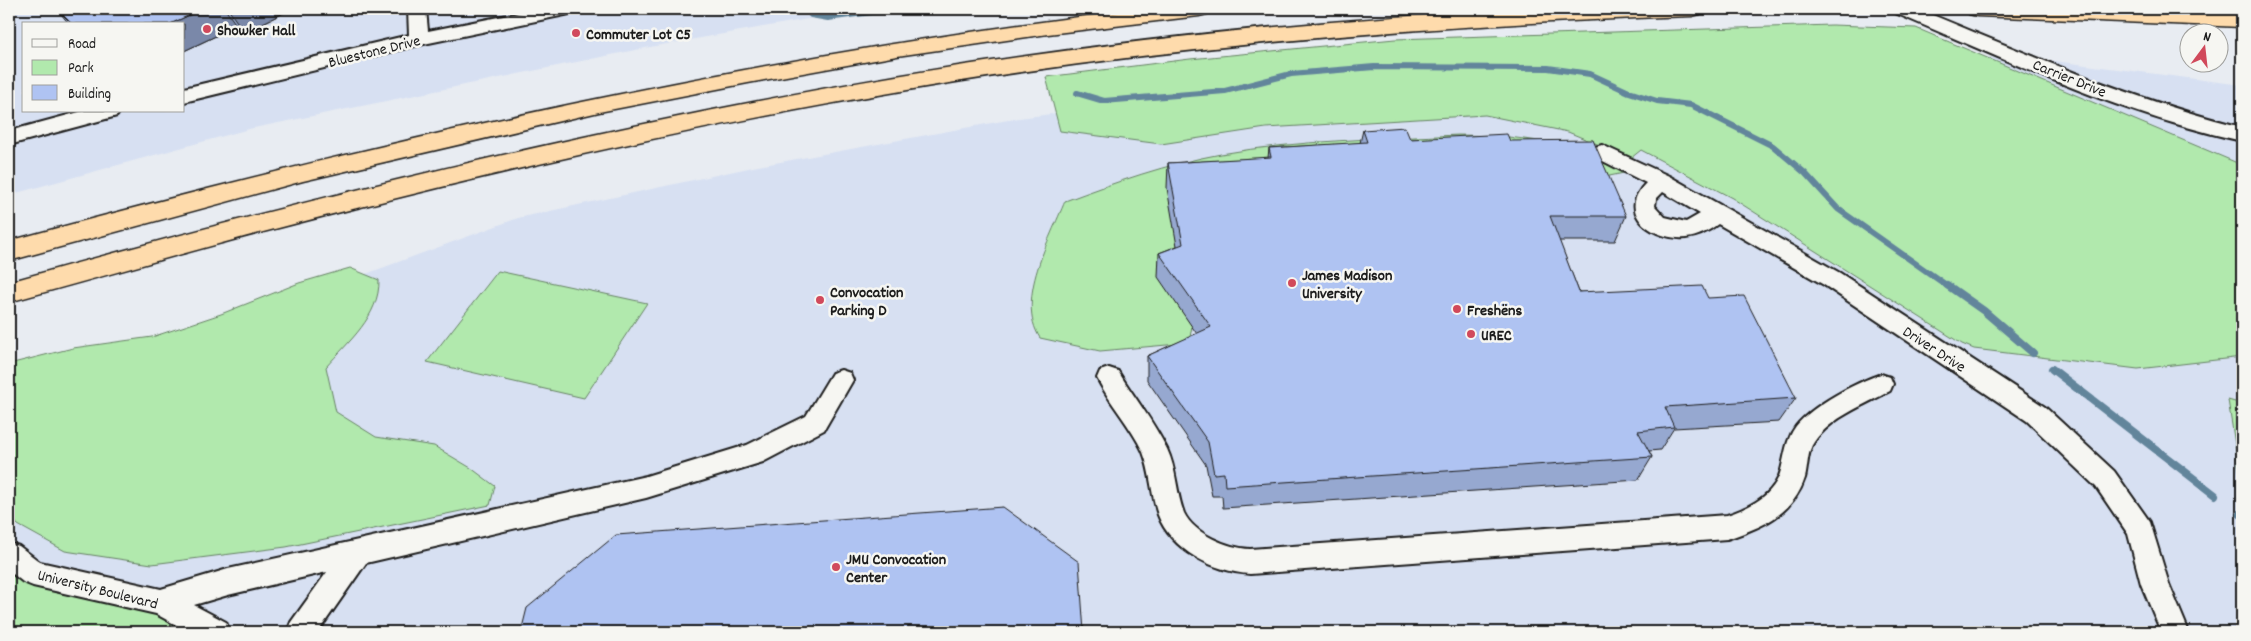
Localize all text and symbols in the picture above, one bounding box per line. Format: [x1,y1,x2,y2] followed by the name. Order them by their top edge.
[217,20,296,43] place label: Showker Hall
[22,22,185,112] legend
[2178,22,2228,72] north arrow
[201,23,213,35] marker: Showker Hall
[586,24,691,47] place label: Commuter Lot C5
[570,27,582,39] marker: Commuter Lot C5
[2201,27,2213,48] text: N
[326,30,423,75] street label: Bluestone Drive
[68,34,96,56] text: Road
[2029,54,2109,105] street label: Carrier Drive
[68,58,94,80] text: Park
[68,84,111,106] text: Building
[1302,265,1392,306] place label: James Madison University
[1286,277,1298,289] marker: James Madison University
[830,282,904,323] place label: Convocation Parking D
[814,294,826,306] marker: Convocation Parking D
[1467,300,1522,323] place label: Freshëns
[1451,303,1463,315] marker: Freshëns
[1897,321,1970,379] street label: Driver Drive
[1481,325,1512,348] place label: UREC
[1465,328,1477,340] marker: UREC
[846,549,946,590] place label: JMU Convocation Center
[830,561,842,573] marker: JMU Convocation Center
[35,564,160,617] street label: University Boulevard

